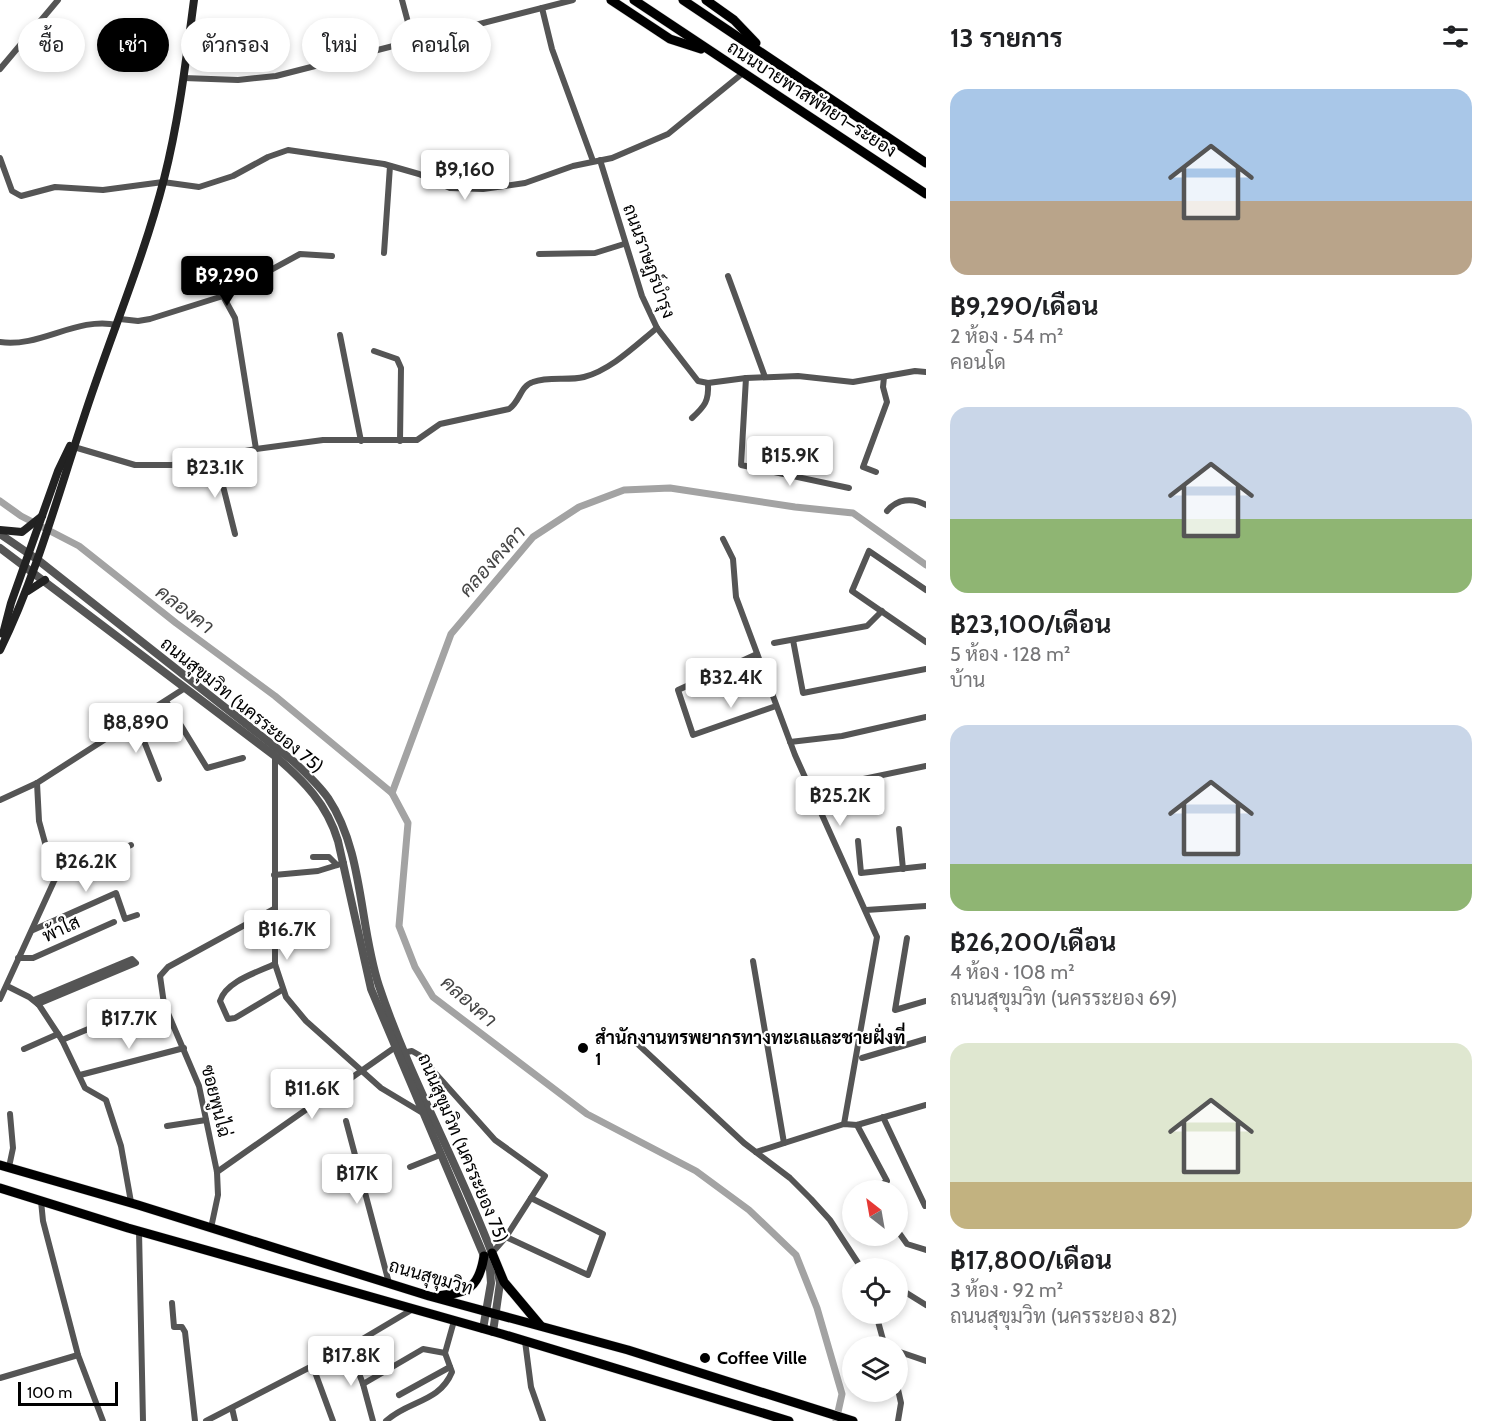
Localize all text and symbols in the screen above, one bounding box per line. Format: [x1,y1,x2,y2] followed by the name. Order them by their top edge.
[18,18,85,72] chip: ซื้อ
[97,18,169,72] chip: เช่า
[181,18,290,72] chip: ตัวกรอง
[302,18,379,72] chip: ใหม่
[391,18,491,72] chip: คอนโด
[1439,20,1472,53] icon: filters
[950,22,1063,54] text: 13 รายการ
[723,36,901,162] street label: ถนนบายพาสพัทยา–ระยอง
[1157,128,1265,236] icon: home
[416,150,514,201] pin: ฿9,160
[435,157,495,181] text: ฿9,160
[617,200,682,321] street label: ถนนราษฎร์บำรุง
[178,256,276,307] pin: ฿9,290
[195,263,259,287] text: ฿9,290
[950,290,1099,322] text: ฿9,290/เดือน
[950,324,1063,348] text: 2 ห้อง · 54 m²
[950,350,1006,374] text: คอนโด
[741,436,839,487] pin: ฿15.9K
[761,443,819,467] text: ฿15.9K
[1157,446,1265,554] icon: home
[166,448,264,499] pin: ฿23.1K
[186,455,244,479] text: ฿23.1K
[454,520,530,602] water label: คลองคงคา
[151,579,219,639] water label: คลองคา
[950,608,1111,640] text: ฿23,100/เดือน
[156,633,328,778] street label: ถนนสุขุมวิท (นครระยอง 75)
[950,642,1070,666] text: 5 ห้อง · 128 m²
[682,658,780,709] pin: ฿32.4K
[700,665,762,689] text: ฿32.4K
[950,668,985,692] text: บ้าน
[87,703,185,754] pin: ฿8,890
[103,710,169,734] text: ฿8,890
[1157,764,1265,872] icon: home
[791,776,889,827] pin: ฿25.2K
[810,783,870,807] text: ฿25.2K
[37,842,135,893] pin: ฿26.2K
[55,849,117,873] text: ฿26.2K
[38,909,83,947] street label: พ้าใส
[238,910,336,961] pin: ฿16.7K
[258,917,316,941] text: ฿16.7K
[950,926,1117,958] text: ฿26,200/เดือน
[950,960,1075,984] text: 4 ห้อง · 108 m²
[436,970,502,1032] water label: คลองคา
[950,986,1177,1010] text: ถนนสุขุมวิท (นครระยอง 69)
[80,999,178,1050] pin: ฿17.7K
[101,1006,157,1030] text: ฿17.7K
[595,1022,905,1070] place label: สำนักงานทรพยากรทางทะเลและชายฝั่งที่ 1
[576,1041,590,1055] marker: สำนักงานทรพยากรทางทะเลและชายฝั่งที่ 1
[412,1050,513,1246] street label: ถนนสุขุมวิท (นครระยอง 75)
[194,1062,238,1140] street label: ซอยพูนไฉ่
[263,1069,361,1120] pin: ฿11.6K
[284,1076,340,1100] text: ฿11.6K
[1157,1082,1265,1190] icon: home
[321,1154,393,1205] pin: ฿17K
[336,1161,378,1185] text: ฿17K
[842,1180,908,1246] north arrow
[842,1180,908,1402] map controls
[950,1244,1112,1276] text: ฿17,800/เดือน
[386,1254,476,1300] street label: ถนนสุขุมวิท
[842,1258,908,1324] button: locate
[950,1278,1063,1302] text: 3 ห้อง · 92 m²
[950,1304,1177,1328] text: ถนนสุขุมวิท (นครระยอง 82)
[302,1336,400,1387] pin: ฿17.8K
[842,1336,908,1402] button: layers
[322,1343,380,1367] text: ฿17.8K
[717,1347,807,1369] place label: Coffee Ville
[698,1351,712,1365] marker: Coffee Ville
[18,1379,118,1406] scale bar
[27,1383,72,1402] text: 100 m

